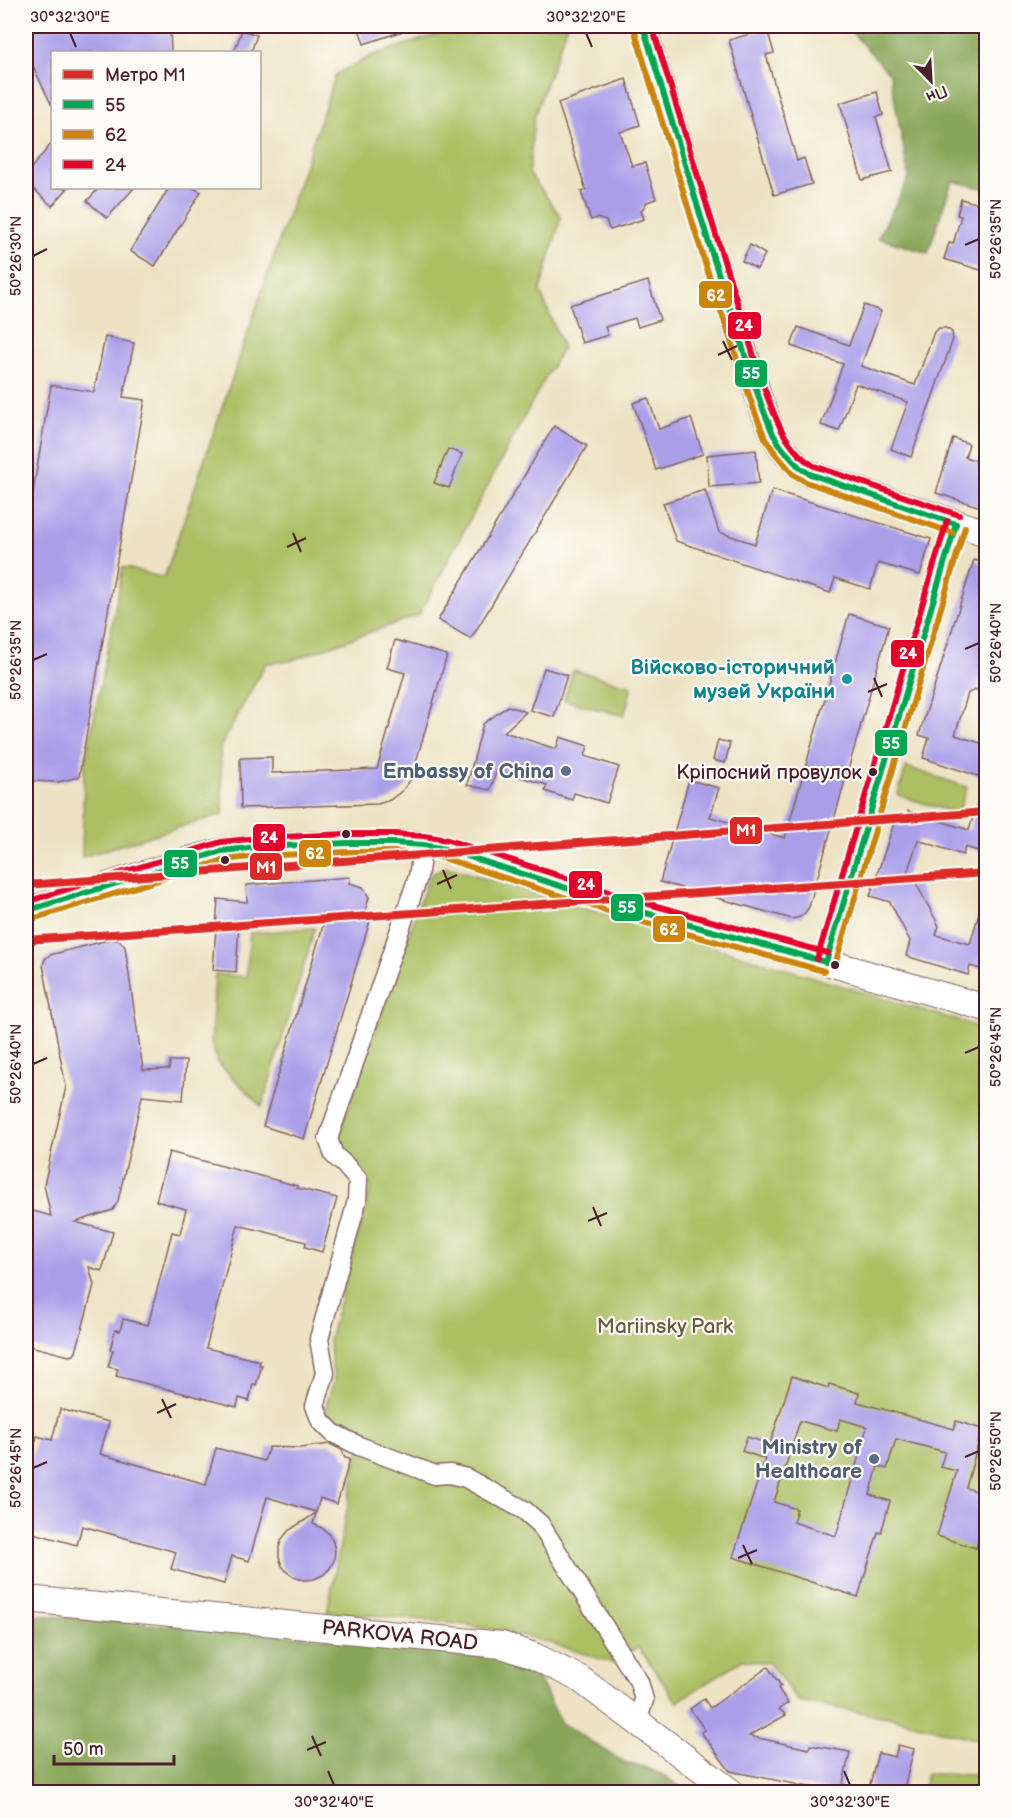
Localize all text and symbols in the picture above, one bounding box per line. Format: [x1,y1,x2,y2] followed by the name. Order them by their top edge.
[30,8,110,27] text: 30°32'30"E
[546,8,626,27] text: 30°32'20"E
[51,51,261,189] legend
[901,51,961,111] north arrow
[105,65,185,86] text: Метро M1
[923,80,950,106] text: Пн
[105,95,126,116] text: 55
[105,125,127,146] text: 62
[105,155,126,176] text: 24
[987,199,1006,279] text: 50°26'35"N
[7,216,26,296] text: 50°26'30"N
[698,280,733,309] line badge: 62
[706,287,726,306] text: 62
[727,311,762,340] line badge: 24
[735,317,754,336] text: 24
[734,359,768,388] line badge: 55
[742,365,760,384] text: 55
[987,603,1006,683] text: 50°26'40"N
[7,620,26,700] text: 50°26'35"N
[890,639,925,668] line badge: 24
[899,645,918,664] text: 24
[630,655,835,704] place label: Війсково-історичний музей України
[840,672,854,686] marker: Війсково-історичний музей України
[874,729,908,757] line badge: 55
[882,735,900,754] text: 55
[383,759,554,784] place label: Embassy of China
[676,761,862,785] place label: Кріпосний провулок
[559,764,573,778] marker: Embassy of China
[867,766,879,778] marker: Кріпосний провулок
[729,816,763,845] line badge: M1
[736,822,756,841] text: M1
[252,823,286,852] line badge: 24
[340,828,352,840] unlabelled marker
[260,829,279,848] text: 24
[298,839,332,868] line badge: 62
[305,845,325,864] text: 62
[163,849,198,878] line badge: 55
[249,852,283,881] line badge: M1
[219,854,231,866] unlabelled marker
[171,855,189,874] text: 55
[256,859,276,878] text: M1
[568,870,603,899] line badge: 24
[577,876,596,895] text: 24
[610,893,644,922] line badge: 55
[618,899,636,918] text: 55
[652,915,686,943] line badge: 62
[659,921,679,940] text: 62
[829,959,841,971] unlabelled marker
[987,1007,1006,1087] text: 50°26'45"N
[7,1024,26,1104] text: 50°26'40"N
[597,1314,734,1339] park label: Mariinsky Park
[987,1411,1006,1491] text: 50°26'50"N
[7,1428,26,1508] text: 50°26'45"N
[755,1435,863,1484] place label: Ministry of Healthcare
[867,1452,881,1466] marker: Ministry of Healthcare
[321,1615,479,1656] street label: PARKOVA ROAD
[54,1728,174,1766] scale bar
[63,1739,104,1760] text: 50 m
[294,1793,374,1812] text: 30°32'40"E
[810,1793,890,1812] text: 30°32'30"E

